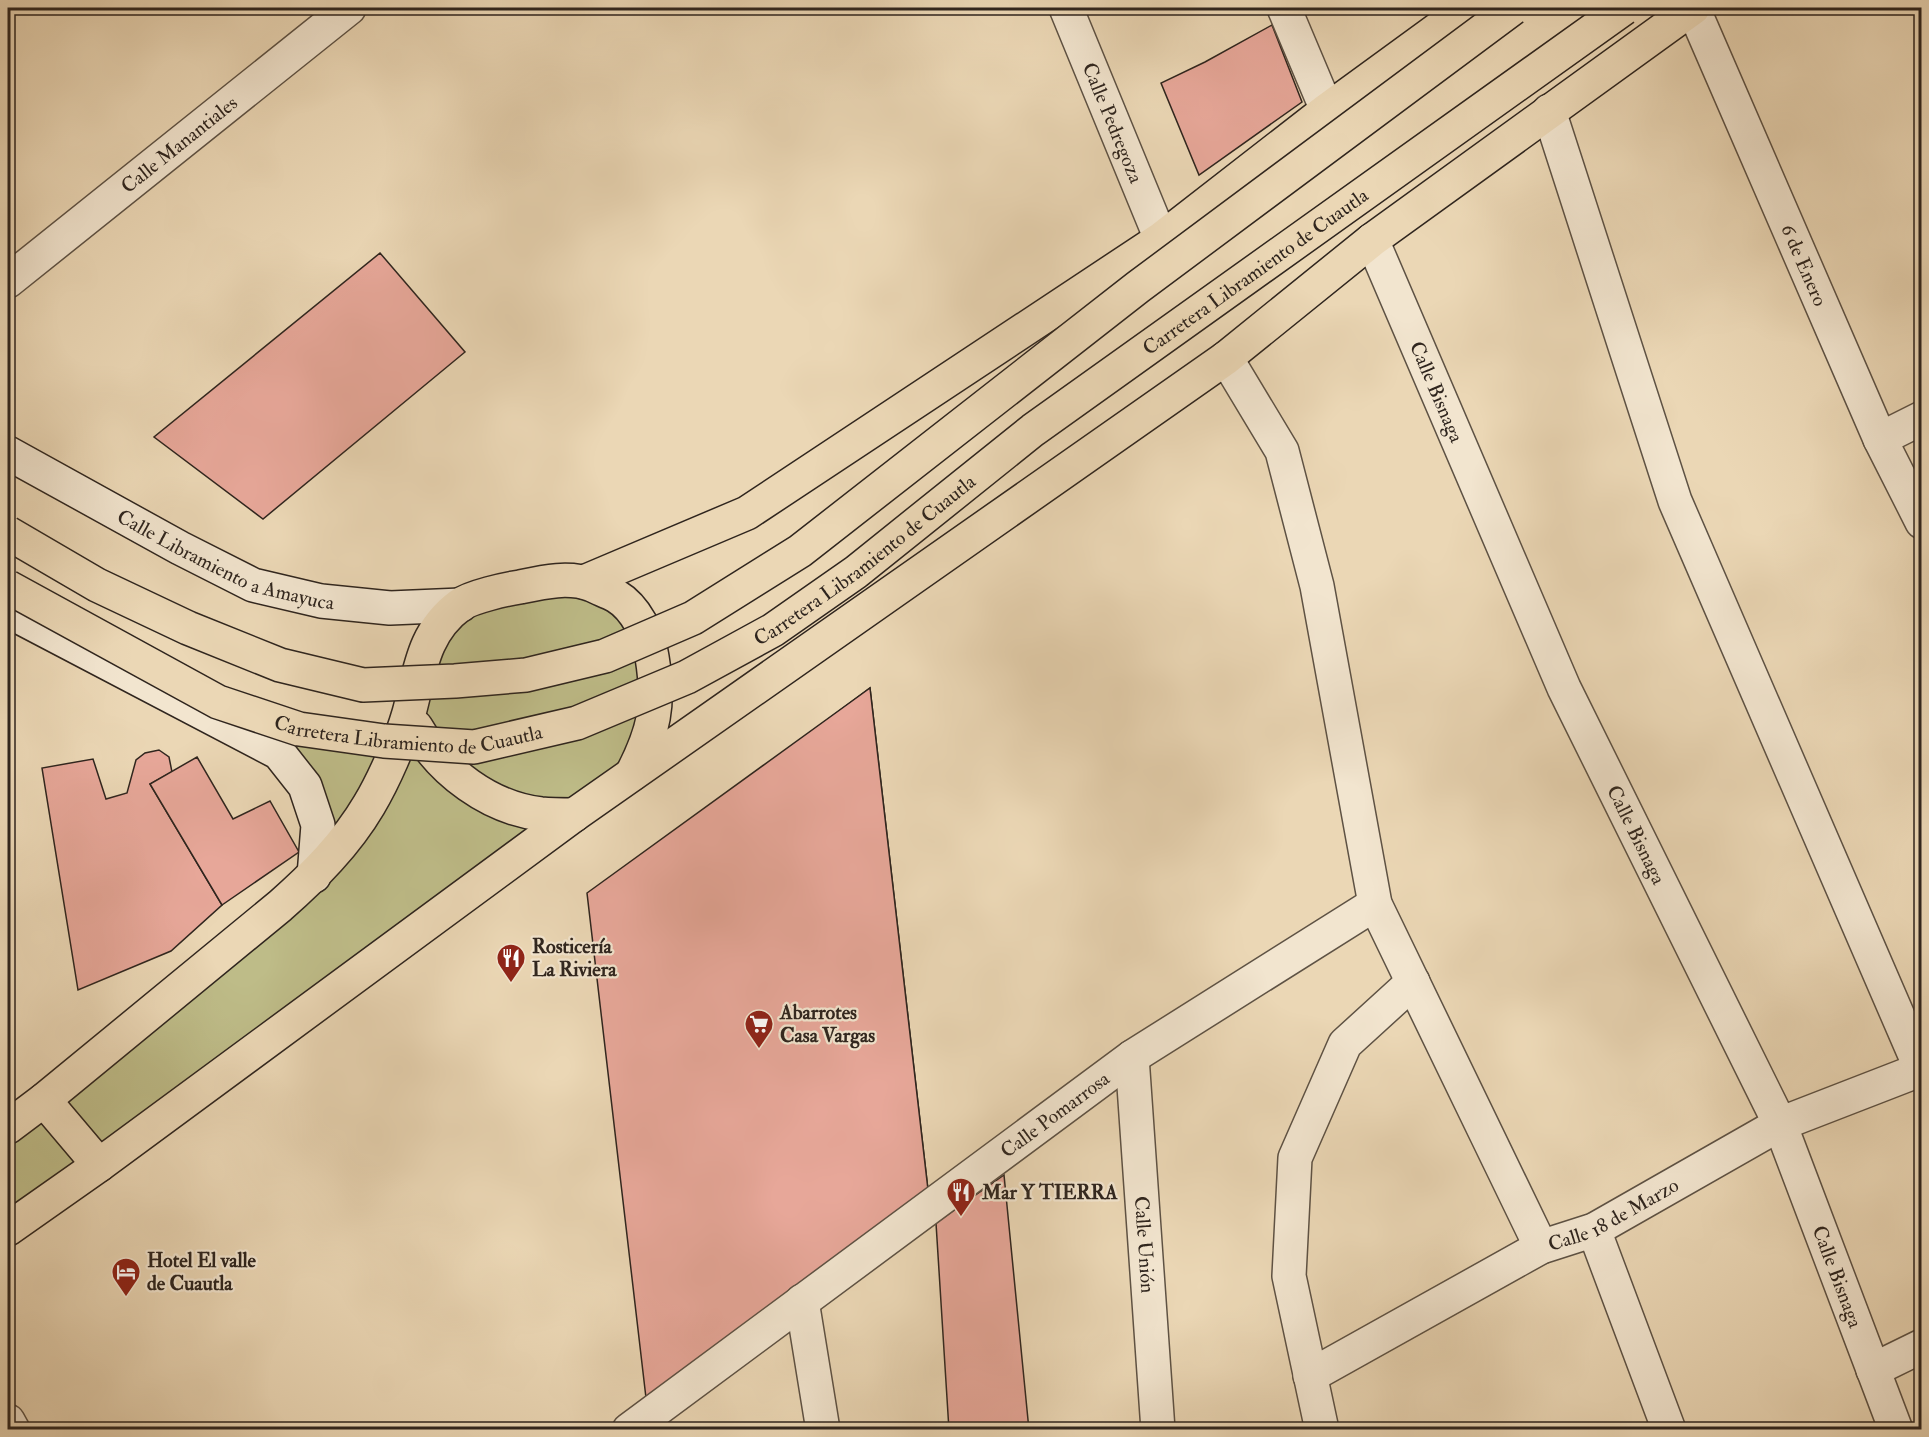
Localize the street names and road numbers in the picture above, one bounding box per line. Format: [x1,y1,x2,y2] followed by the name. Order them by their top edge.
[1077,59,1149,188] street label: Calle Pedregoza
[116,90,243,199] street label: Calle Manantiales
[1138,182,1374,361] street label: Carretera Libramiento de Cuautla
[1775,220,1833,310] street label: 6 de Enero
[1404,338,1469,447] street label: Calle Bisnaga
[749,469,981,651] street label: Carretera Libramiento de Cuautla
[113,504,336,615] street label: Calle Libramiento a Amayuca
[271,710,546,760] street label: Carretera Libramiento de Cuautla
[1601,781,1672,889] street label: Calle Bisnaga
[995,1066,1115,1163] street label: Calle Pomarrosa
[1545,1172,1683,1257] street label: Calle 18 de Marzo
[1129,1195,1160,1294] street label: Calle Unión
[1807,1222,1868,1332] street label: Calle Bisnaga

